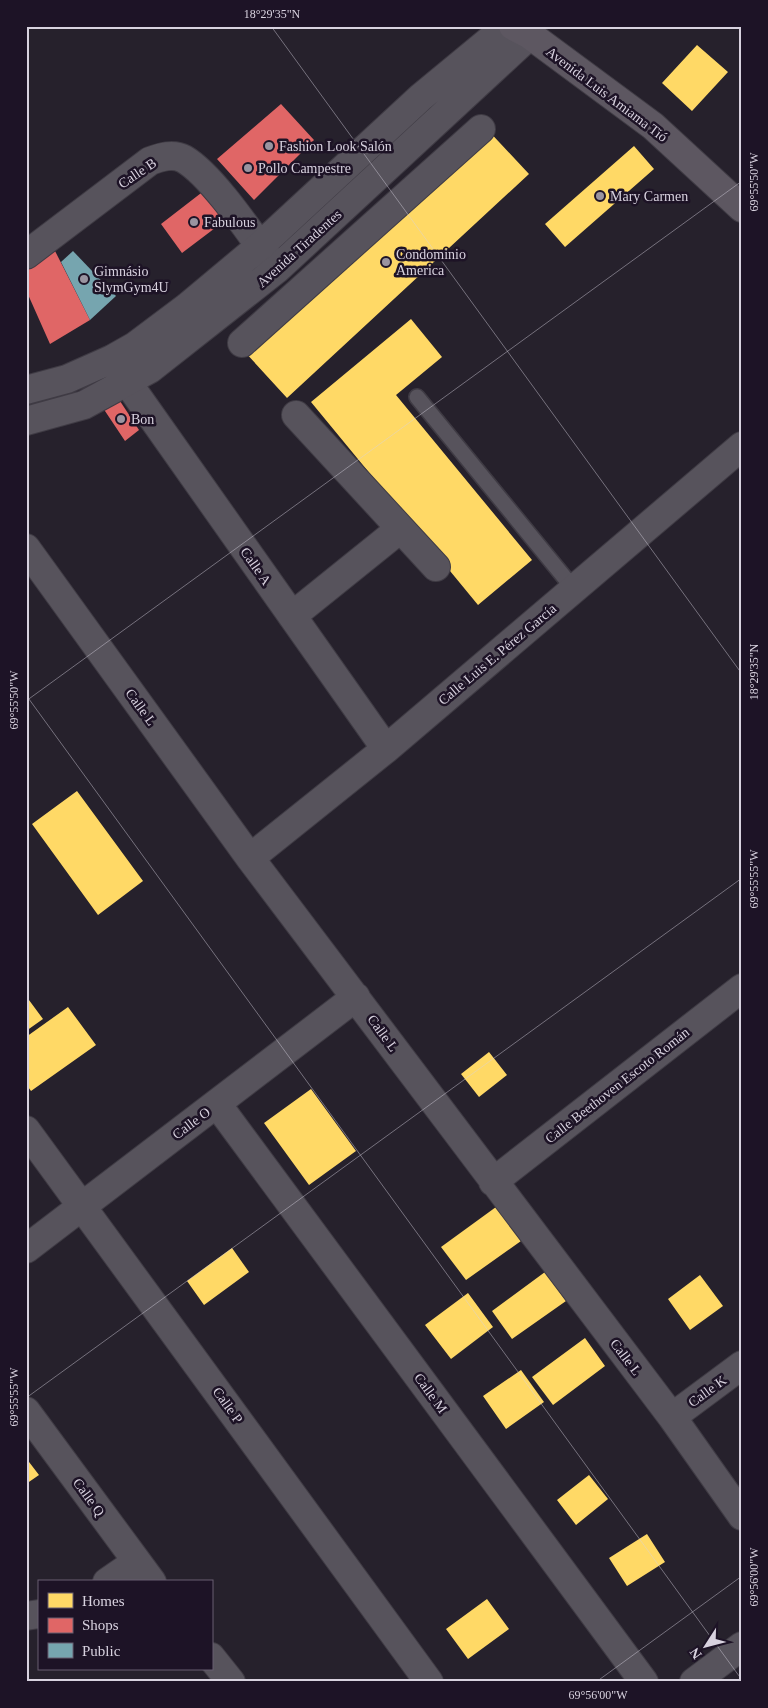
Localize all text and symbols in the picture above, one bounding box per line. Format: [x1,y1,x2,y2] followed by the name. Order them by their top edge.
[244,7,301,21] text: 18°29'35"N
[543,44,670,145] street label: Avenida Luis Amiama Tió
[279,139,392,154] place label: Fashion Look Salón
[263,140,275,152] marker: Fashion Look Salón
[747,152,761,212] text: 69°55'50"W
[116,155,159,191] street label: Calle B
[258,161,351,176] place label: Pollo Campestre
[242,162,254,174] marker: Pollo Campestre
[610,189,688,204] place label: Mary Carmen
[594,190,606,202] marker: Mary Carmen
[254,207,345,290] street label: Avenida Tiradentes
[204,215,255,230] place label: Fabulous
[188,216,200,228] marker: Fabulous
[396,247,466,278] place label: Condominio America
[380,256,392,268] marker: Condominio America
[94,264,169,295] place label: Gimnásio SlymGym4U
[78,273,90,285] marker: Gimnásio SlymGym4U
[131,412,154,427] place label: Bon
[115,413,127,425] marker: Bon
[237,545,274,589] street label: Calle A
[435,600,560,708] street label: Calle Luis E. Pérez García
[747,643,761,700] text: 18°29'35"N
[7,670,21,730] text: 69°55'50"W
[122,686,159,729] street label: Calle L
[747,849,761,909] text: 69°55'55"W
[364,1012,401,1055] street label: Calle L
[542,1025,692,1146] street label: Calle Beethoven Escoto Román
[170,1104,213,1142] street label: Calle O
[607,1336,644,1378] street label: Calle L
[7,1367,21,1427] text: 69°55'55"W
[411,1370,450,1417] street label: Calle M
[685,1373,729,1410] street label: Calle K
[210,1384,246,1426] street label: Calle P
[70,1475,107,1519] street label: Calle Q
[747,1547,761,1607] text: 69°56'00"W
[38,1580,212,1670] legend
[82,1593,125,1609] text: Homes
[82,1617,119,1633] text: Shops
[680,1620,730,1670] north arrow
[82,1643,121,1659] text: Public
[687,1645,705,1662] text: N
[568,1688,628,1702] text: 69°56'00"W

